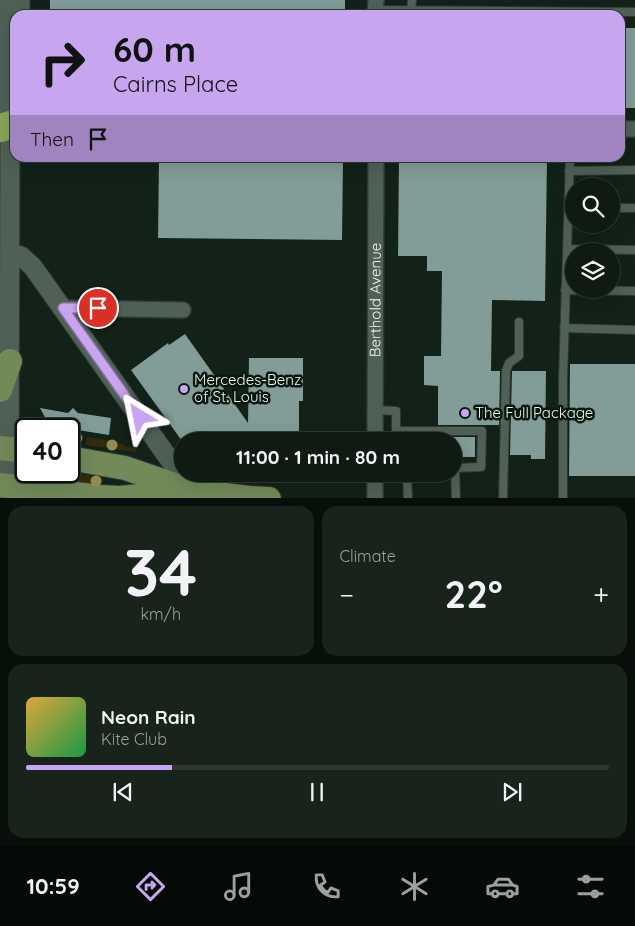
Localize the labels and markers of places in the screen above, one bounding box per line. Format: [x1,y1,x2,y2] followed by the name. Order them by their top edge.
[77,287,119,329] pin
[194,370,301,406] place label: Mercedes-Benz of St. Louis
[178,383,190,395] marker: Mercedes-Benz of St. Louis
[475,403,593,422] place label: The Full Package
[459,407,471,419] marker: The Full Package

